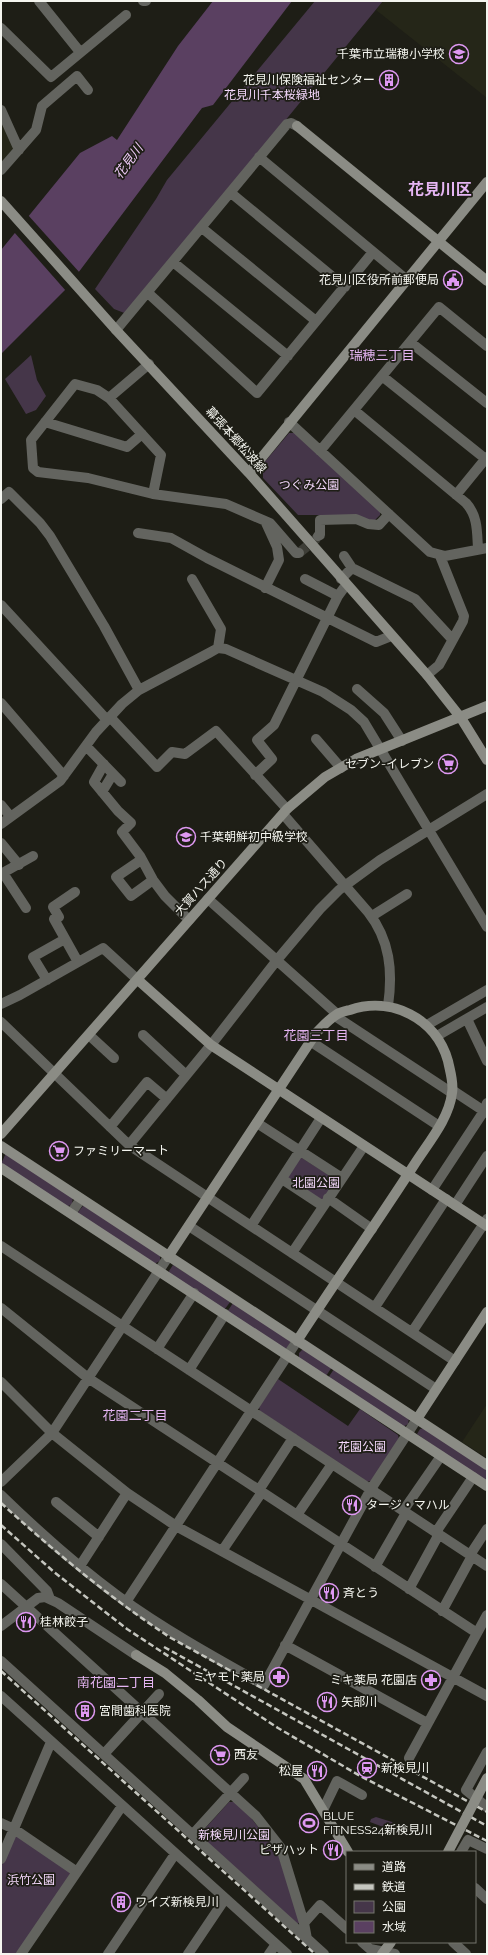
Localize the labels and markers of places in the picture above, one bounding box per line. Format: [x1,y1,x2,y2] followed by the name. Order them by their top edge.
[448,43,470,65] school or university icon: 千葉市立瑞穂小学校
[337,47,445,61] place label: 千葉市立瑞穂小学校
[378,69,400,91] building icon: 花見川保険福祉センター
[243,73,375,87] place label: 花見川保険福祉センター
[442,269,464,291] public building icon: 花見川区役所前郵便局
[319,273,439,287] place label: 花見川区役所前郵便局
[437,753,459,775] supermarket icon: セブン-イレブン
[345,757,434,771] place label: セブン-イレブン
[175,826,197,848] school or university icon: 千葉朝鮮初中級学校
[200,830,308,844] place label: 千葉朝鮮初中級学校
[48,1140,70,1162] supermarket icon: ファミリーマート
[73,1144,169,1158] place label: ファミリーマート
[341,1494,363,1516] restaurant icon: タージ・マハル
[366,1498,450,1512] place label: タージ・マハル
[318,1582,340,1604] restaurant icon: 斉とう
[343,1586,379,1600] place label: 斉とう
[15,1611,37,1633] restaurant icon: 桂林餃子
[40,1615,88,1629] place label: 桂林餃子
[268,1666,290,1688] pharmacy icon: ミヤモト薬局
[420,1669,442,1691] pharmacy icon: ミキ薬局 花園店
[193,1670,265,1684] place label: ミヤモト薬局
[330,1673,417,1687] place label: ミキ薬局 花園店
[316,1691,338,1713] restaurant icon: 矢部川
[341,1695,377,1709] place label: 矢部川
[74,1700,96,1722] building icon: 宮間歯科医院
[99,1704,171,1718] place label: 宮間歯科医院
[209,1744,231,1766] supermarket icon: 西友
[234,1748,258,1762] place label: 西友
[356,1757,378,1779] station icon: 新検見川
[306,1760,328,1782] restaurant icon: 松屋
[381,1761,429,1775] place label: 新検見川
[279,1764,303,1778] place label: 松屋
[323,1809,432,1837] place label: BLUE FITNESS24新検見川
[298,1812,320,1834] sports icon: BLUE FITNESS24新検見川
[322,1839,344,1861] restaurant icon: ピザハット
[259,1843,319,1857] place label: ピザハット
[110,1891,132,1913] building icon: ワイズ新検見川
[135,1895,219,1909] place label: ワイズ新検見川

